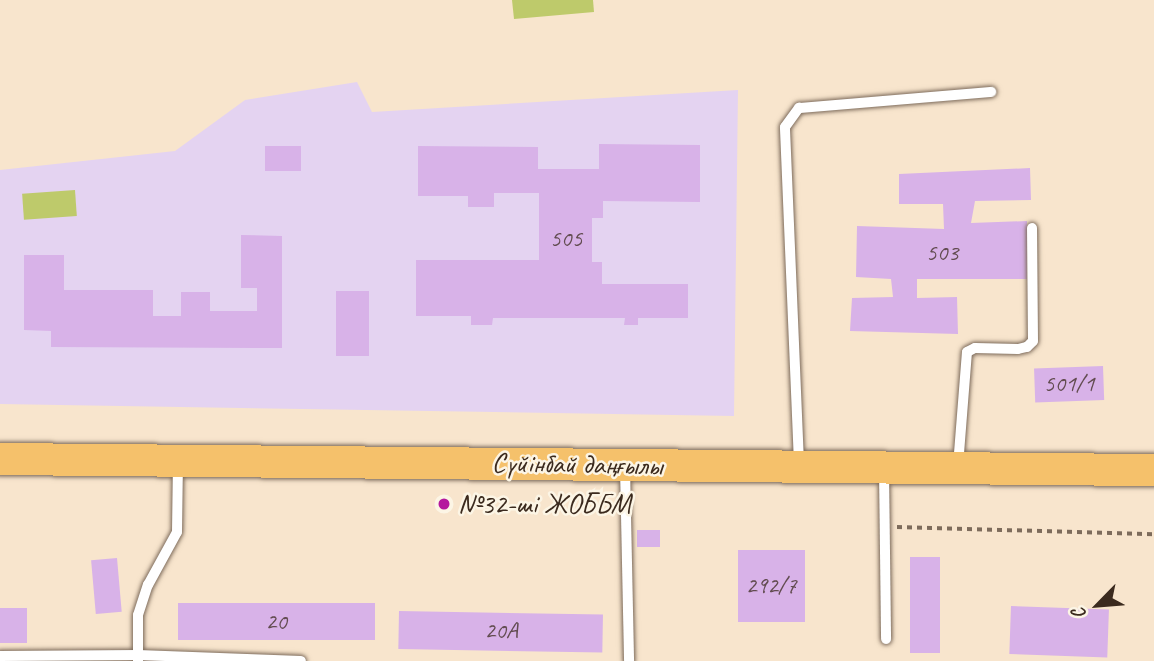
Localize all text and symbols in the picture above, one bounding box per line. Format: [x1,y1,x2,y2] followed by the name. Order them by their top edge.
[550,225,582,253] house number: 505
[926,239,958,267] house number: 503
[1043,370,1095,398] house number: 501/1
[491,446,663,482] street label: Сүйінбай даңғылы
[458,487,631,521] place label: №32-ші ЖОББМ
[436,496,452,512] marker: №32-ші ЖОББМ
[1063,570,1133,640] north arrow
[745,572,797,600] house number: 292/7
[1066,605,1092,623] text: С
[265,608,287,636] house number: 20
[484,617,518,645] house number: 20А

